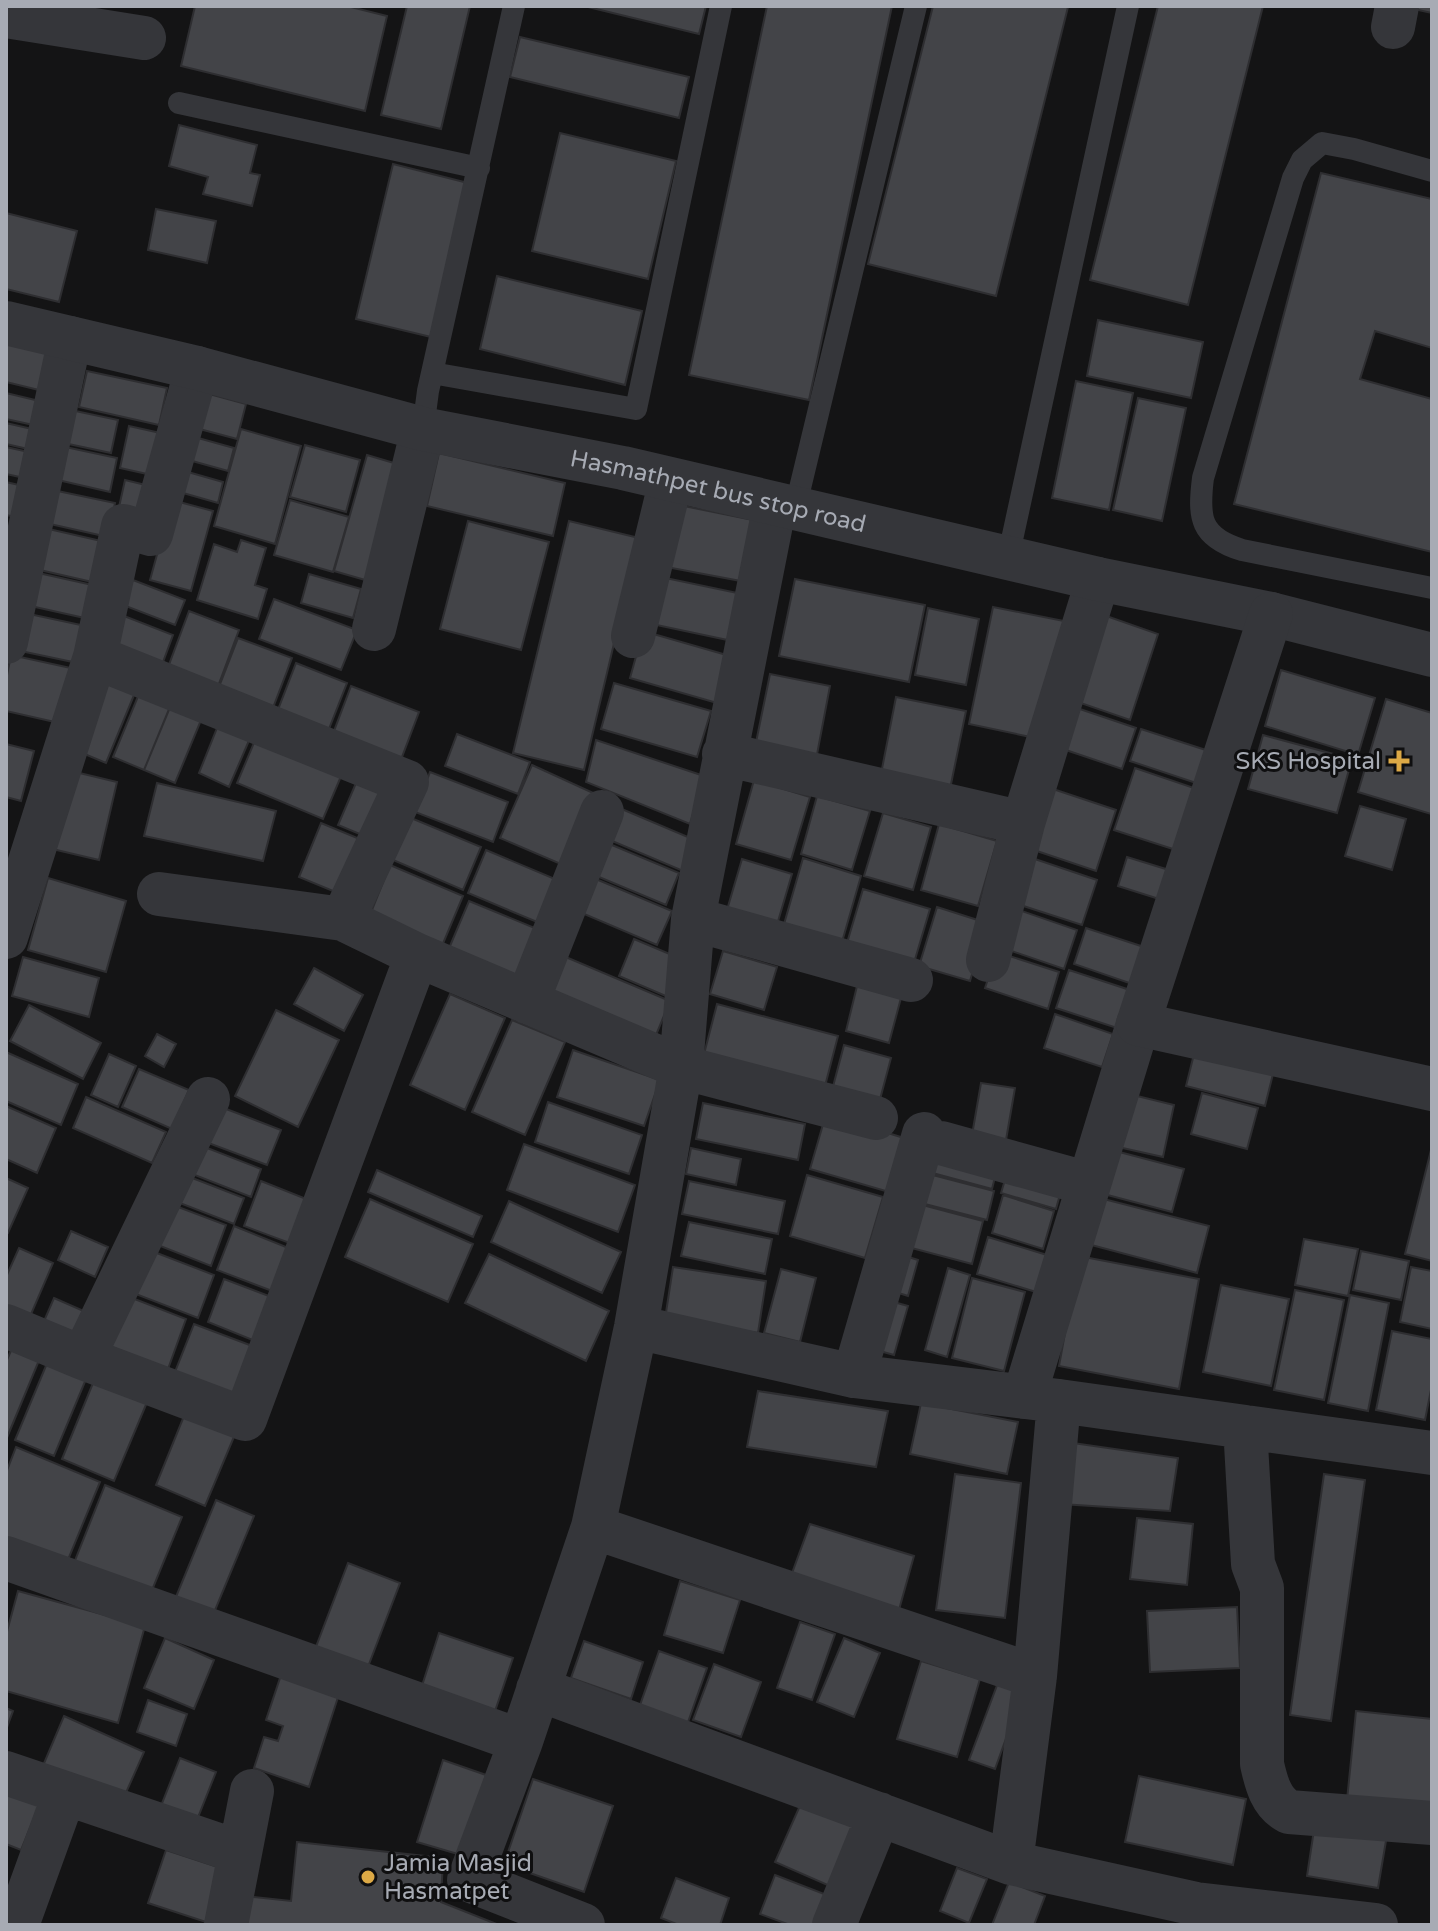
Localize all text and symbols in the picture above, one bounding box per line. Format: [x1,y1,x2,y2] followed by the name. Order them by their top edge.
[568,444,869,539] street label: Hasmathpet bus stop road
[1235,747,1381,776] place label: SKS Hospital
[1388,750,1410,772] marker: SKS Hospital
[384,1849,532,1906] place label: Jamia Masjid Hasmatpet
[359,1868,377,1886] marker: Jamia Masjid Hasmatpet

